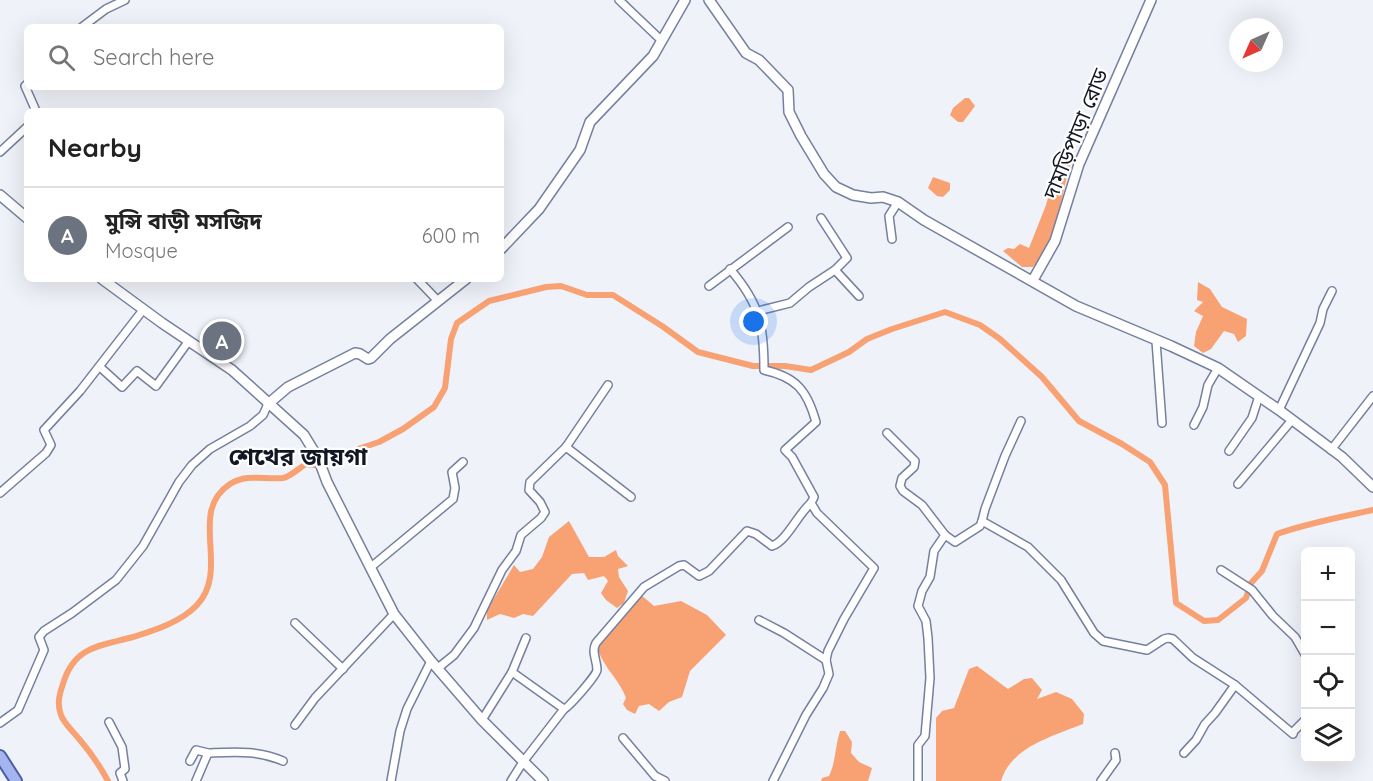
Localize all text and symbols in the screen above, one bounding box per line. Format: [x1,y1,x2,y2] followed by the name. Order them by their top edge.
[1229,18,1283,72] north arrow
[24,24,504,90] search box
[45,41,78,74] icon: search
[93,43,214,71] text: Search here
[1037,64,1113,203] street label: দামড়িপাড়া রোড
[48,131,142,164] text: Nearby
[105,207,262,235] text: মুন্সি বাড়ী মসজিদ
[61,223,74,248] text: A
[422,223,480,248] text: 600 m
[105,238,178,263] text: Mosque
[739,307,768,336] your location
[202,318,242,364] pin: A
[229,441,369,471] district label: শেখের জায়গা
[1301,547,1355,763] map controls
[1301,547,1355,601] button: +
[1301,601,1355,655] button: −
[1301,655,1355,709] button: locate
[1301,709,1355,763] button: layers

